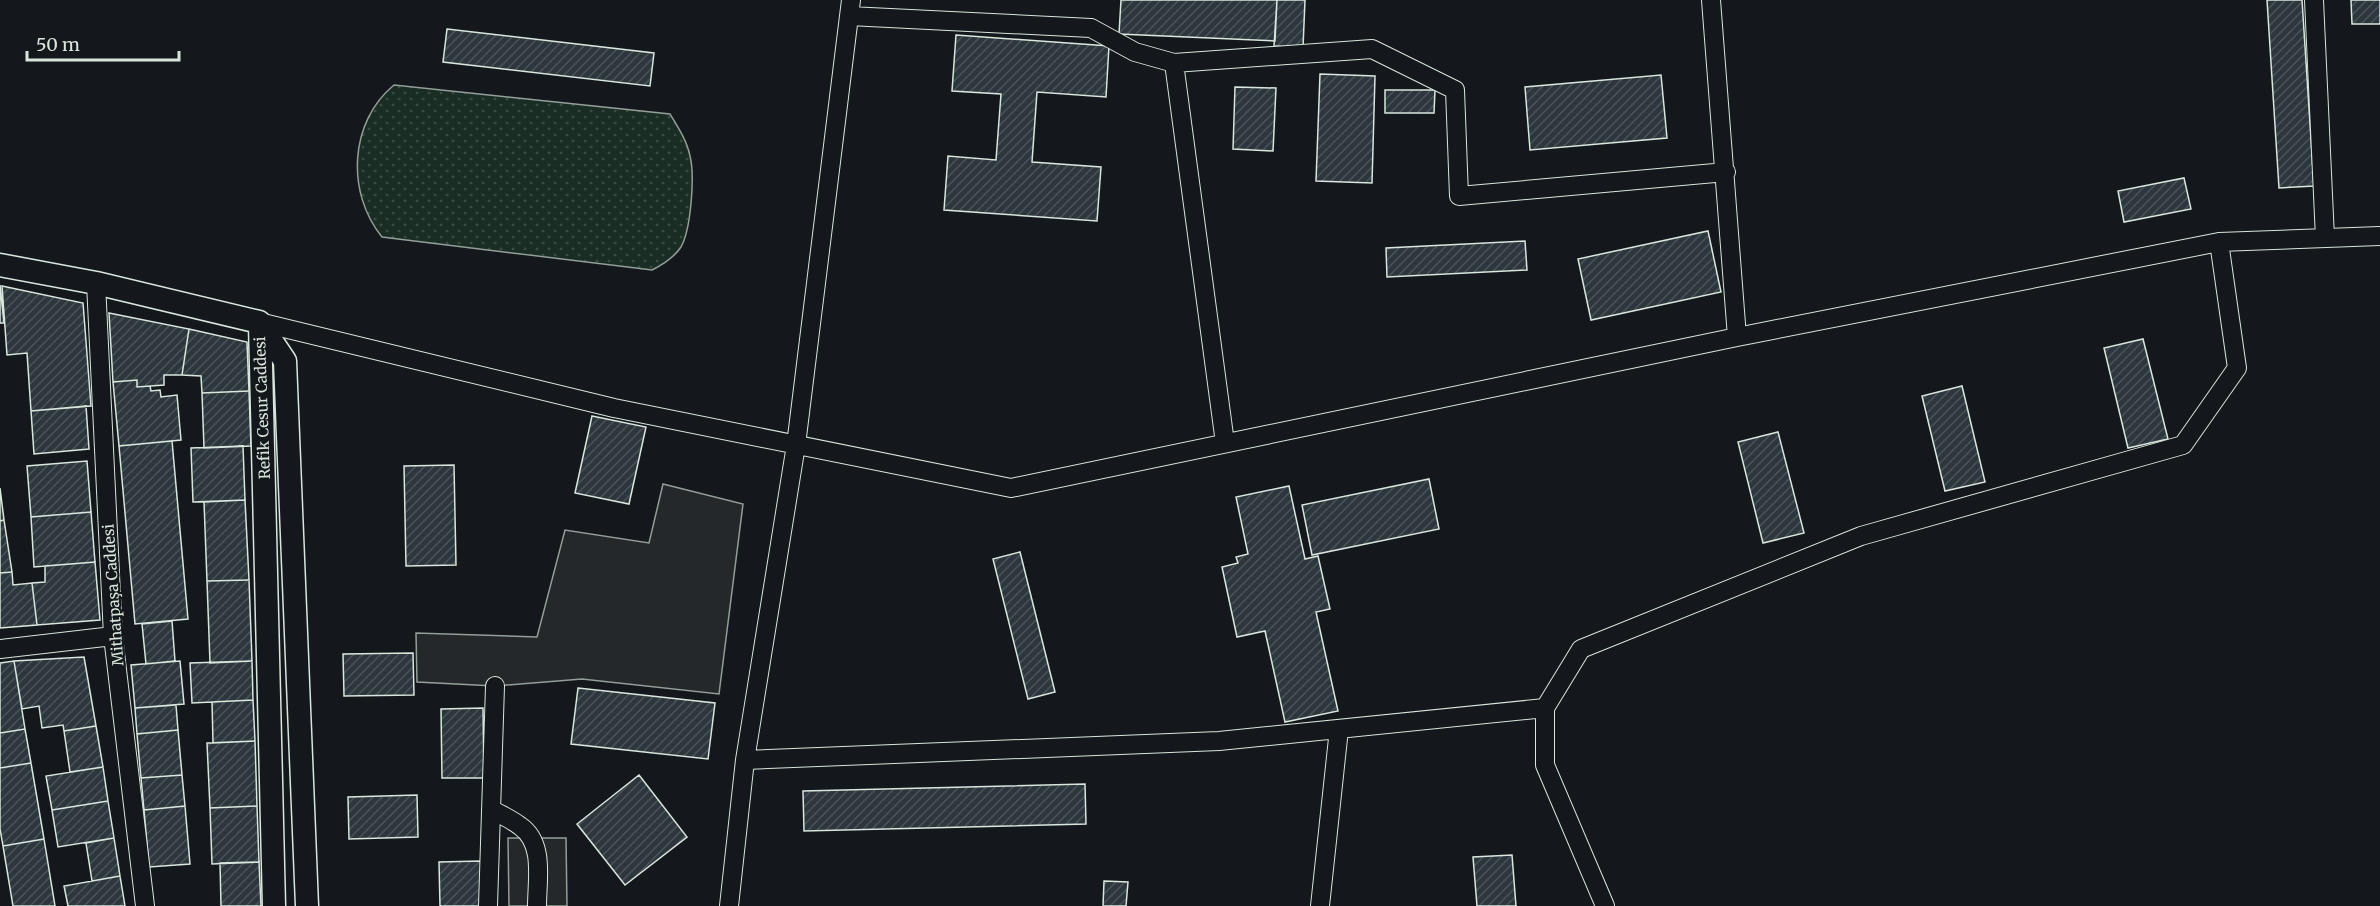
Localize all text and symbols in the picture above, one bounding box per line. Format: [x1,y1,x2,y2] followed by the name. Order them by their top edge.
[27,24,178,62] scale bar
[36,33,80,56] text: 50 m
[250,336,274,480] street label: Refik Cesur Caddesi
[99,523,127,667] street label: Mithatpaşa Caddesi

